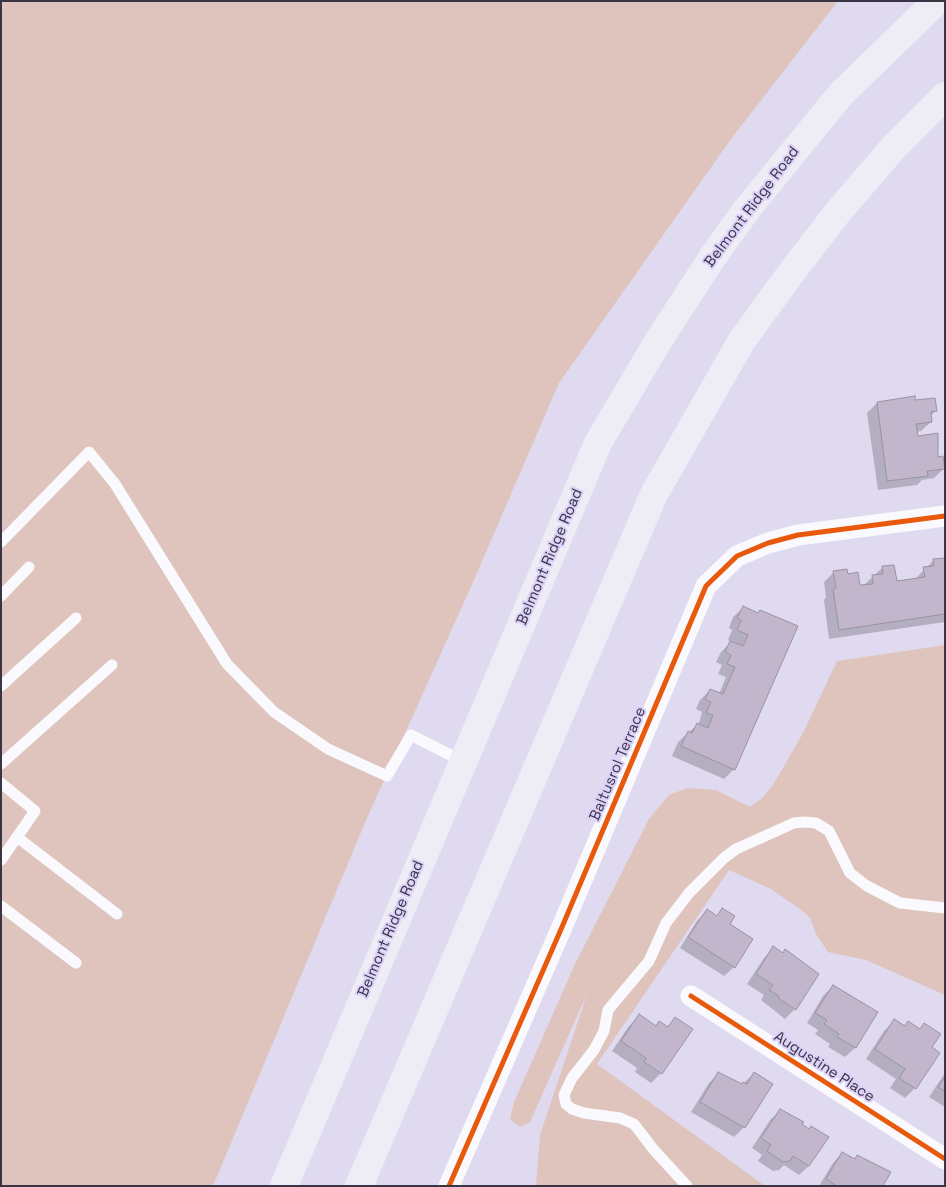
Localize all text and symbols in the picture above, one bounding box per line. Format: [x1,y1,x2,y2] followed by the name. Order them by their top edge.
[701,143,803,271] street label: Belmont Ridge Road
[513,486,587,628] street label: Belmont Ridge Road
[586,704,650,824] street label: Baltusrol Terrace
[354,858,428,1000] street label: Belmont Ridge Road
[770,1028,878,1106] street label: Augustine Place

